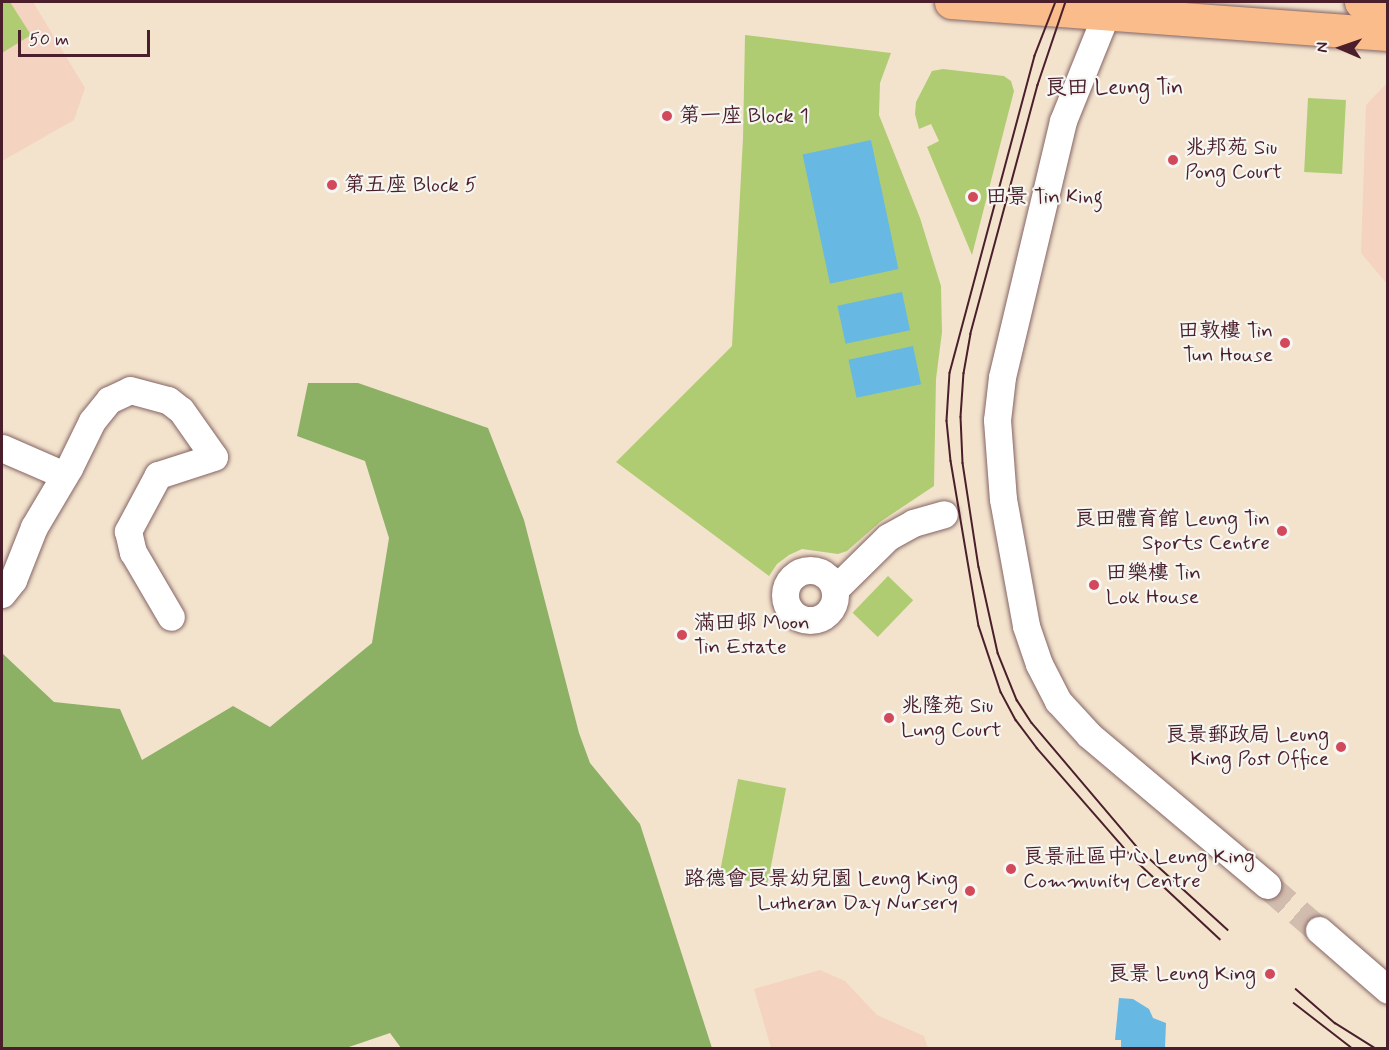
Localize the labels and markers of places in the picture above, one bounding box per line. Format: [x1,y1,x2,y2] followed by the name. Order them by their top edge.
[679,103,809,129] place label: 第一座 Block 1
[660,109,674,123] marker: 第一座 Block 1
[1185,135,1282,185] place label: 兆邦苑 Siu Pong Court
[1166,153,1180,167] marker: 兆邦苑 Siu Pong Court
[344,172,477,198] place label: 第五座 Block 5
[325,178,339,192] marker: 第五座 Block 5
[986,184,1107,210] place label: 田景 Tin King
[964,188,982,206] marker: 田景 Tin King
[1178,318,1273,368] place label: 田敦樓 Tin Tun House
[1278,336,1292,350] marker: 田敦樓 Tin Tun House
[1074,506,1270,556] place label: 良田體育館 Leung Tin Sports Centre
[1275,524,1289,538] marker: 良田體育館 Leung Tin Sports Centre
[1106,560,1201,610] place label: 田樂樓 Tin Lok House
[1087,578,1101,592] marker: 田樂樓 Tin Lok House
[694,610,810,660] place label: 滿田邨 Moon Tin Estate
[675,628,689,642] marker: 滿田邨 Moon Tin Estate
[901,693,1001,743] place label: 兆隆苑 Siu Lung Court
[882,711,896,725] marker: 兆隆苑 Siu Lung Court
[1165,722,1329,772] place label: 良景郵政局 Leung King Post Office
[1334,740,1348,754] marker: 良景郵政局 Leung King Post Office
[1023,844,1255,894] place label: 良景社區中心 Leung King Community Centre
[1004,862,1018,876] marker: 良景社區中心 Leung King Community Centre
[684,866,958,916] place label: 路德會良景幼兒園 Leung King Lutheran Day Nursery
[963,884,977,898] marker: 路德會良景幼兒園 Leung King Lutheran Day Nursery
[1108,961,1256,987] place label: 良景 Leung King
[1261,965,1279,983] marker: 良景 Leung King

